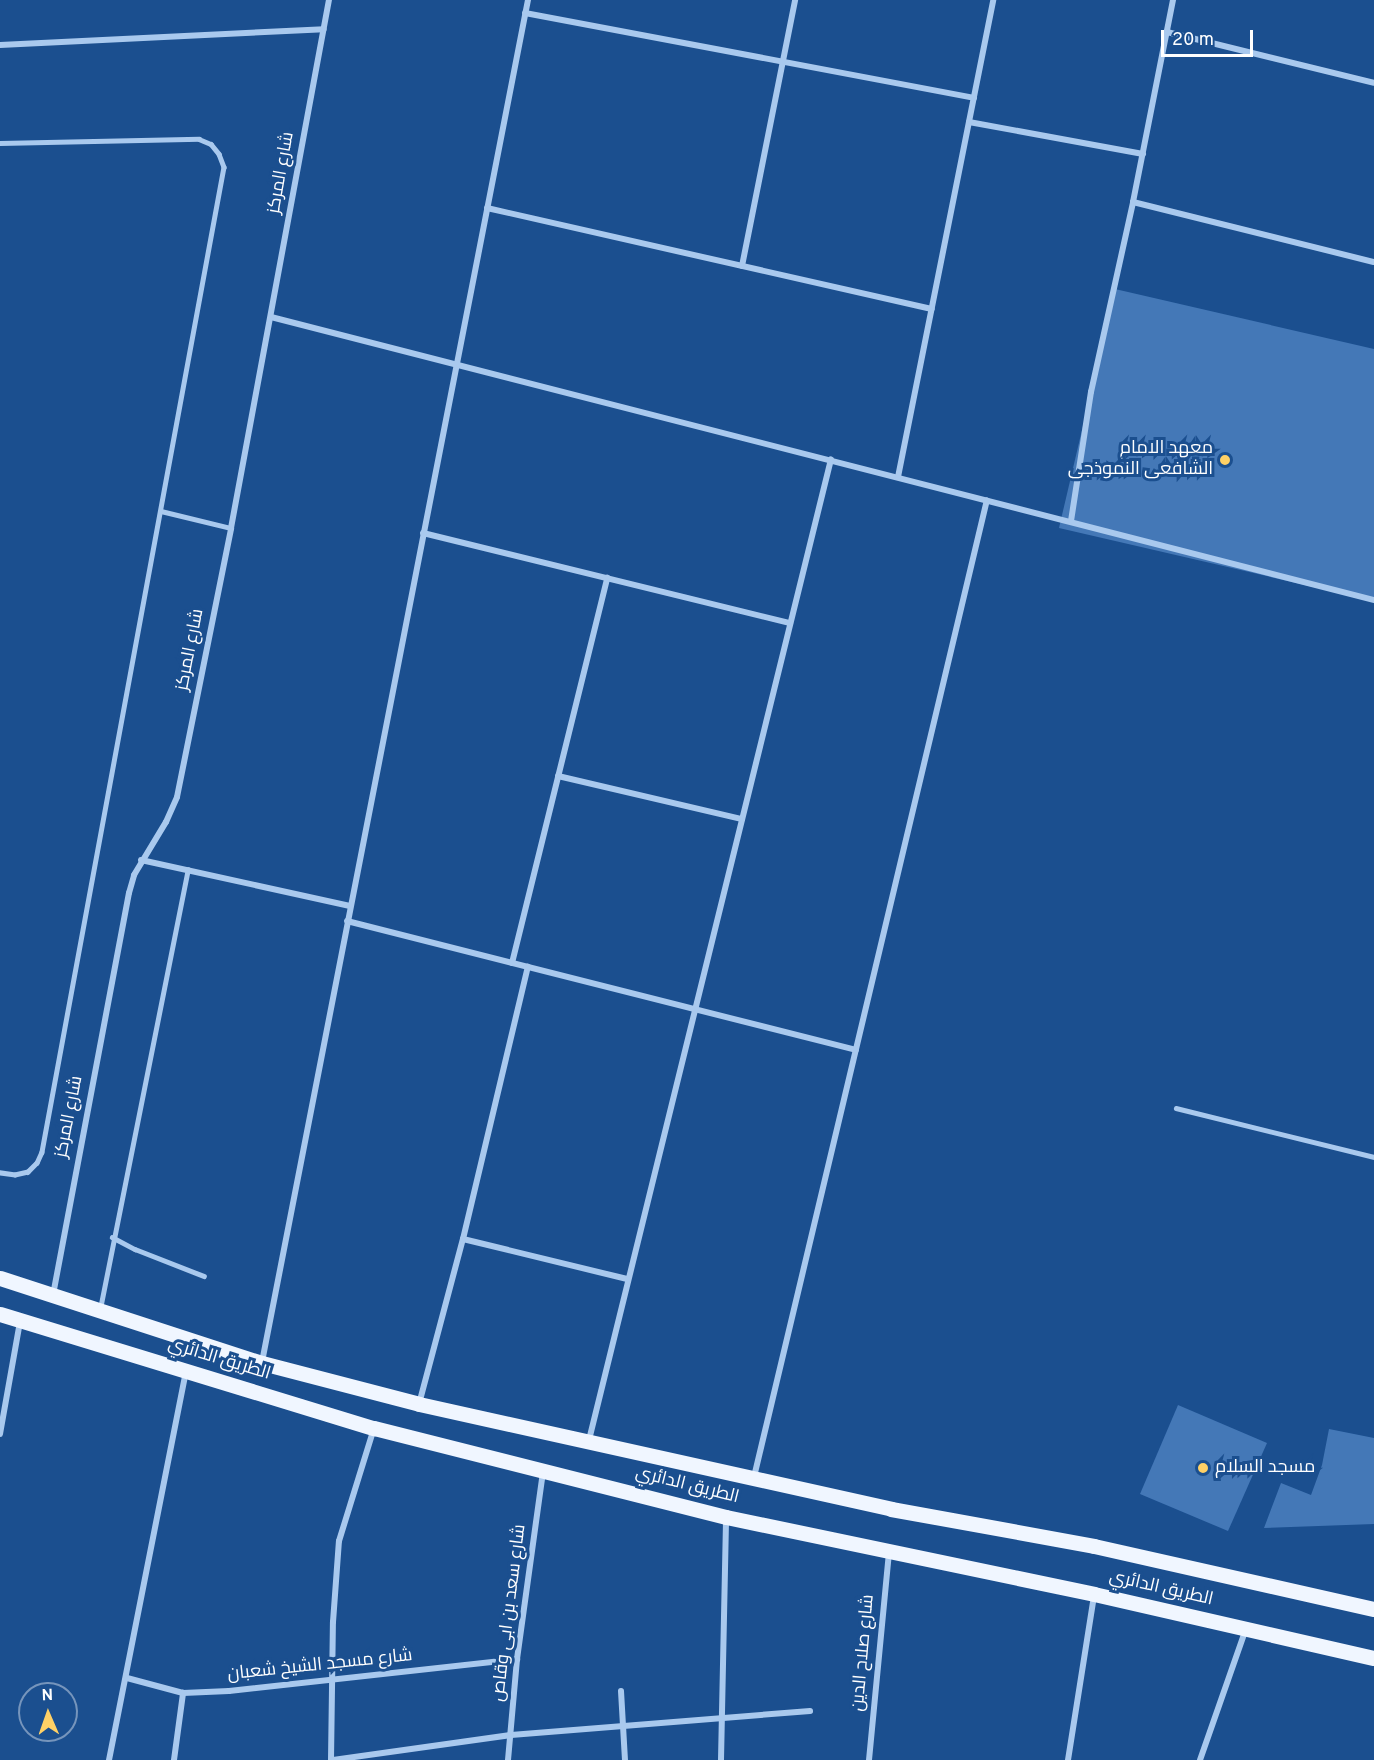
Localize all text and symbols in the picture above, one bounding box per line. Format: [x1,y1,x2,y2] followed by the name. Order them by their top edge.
[1164,18,1256,56] scale bar
[1172,29,1214,52] text: 20 m
[264,130,300,216] street label: شارع المركز
[1068,439,1213,482] place label: معهد الامام الشافعى النموذجى
[1218,453,1232,467] marker: معهد الامام الشافعى النموذجى
[172,607,210,693] street label: شارع المركز
[51,1074,89,1160] street label: شارع المركز
[165,1334,273,1386] street label: الطريق الدائري
[1215,1457,1315,1479] place label: مسجد السلام
[1196,1461,1210,1475] marker: مسجد السلام
[633,1463,741,1509] street label: الطريق الدائري
[488,1523,532,1703] street label: شارع سعد بن ابى وقاص
[1107,1567,1215,1611] street label: الطريق الدائري
[848,1594,880,1712] street label: شارع صلاح الدين
[226,1646,414,1686] street label: شارع مسجد الشيخ شعبان
[18,1682,78,1742] north arrow
[41,1686,54,1706] text: N

